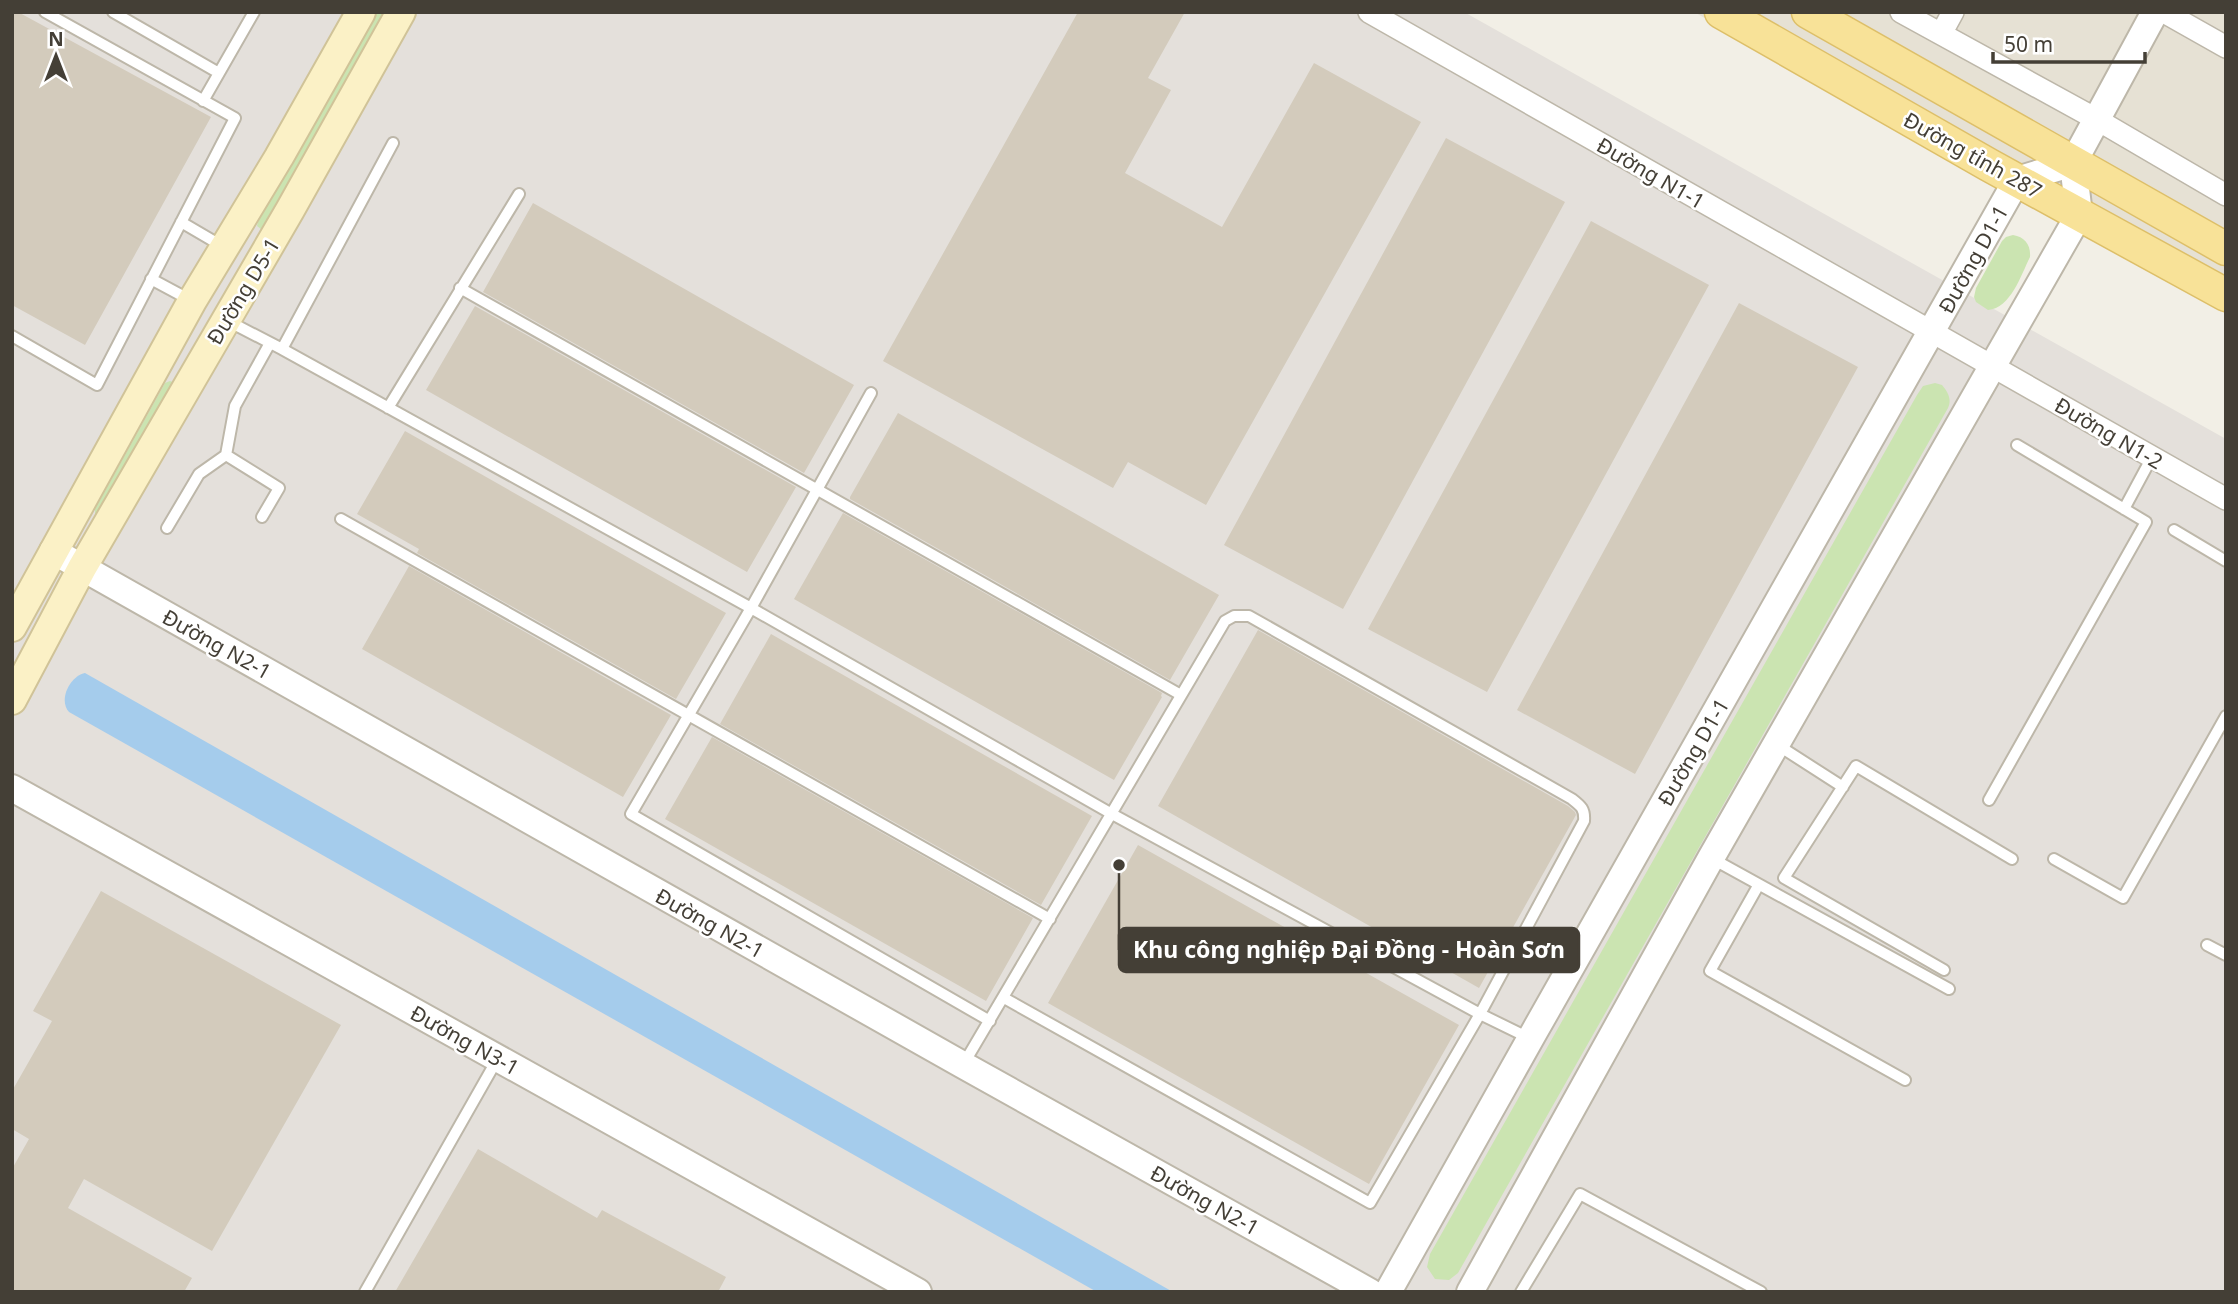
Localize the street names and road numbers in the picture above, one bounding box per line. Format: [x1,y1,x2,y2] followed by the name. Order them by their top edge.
[1899,105,2047,205] street label: Đường tỉnh 287
[1592,131,1710,215] street label: Đường N1-1
[1932,200,2014,318] street label: Đường D1-1
[200,232,286,350] street label: Đường D5-1
[2050,391,2168,475] street label: Đường N1-2
[158,603,276,685] street label: Đường N2-1
[1651,693,1735,811] street label: Đường D1-1
[651,882,769,964] street label: Đường N2-1
[406,999,524,1081] street label: Đường N3-1
[1146,1159,1264,1241] street label: Đường N2-1

